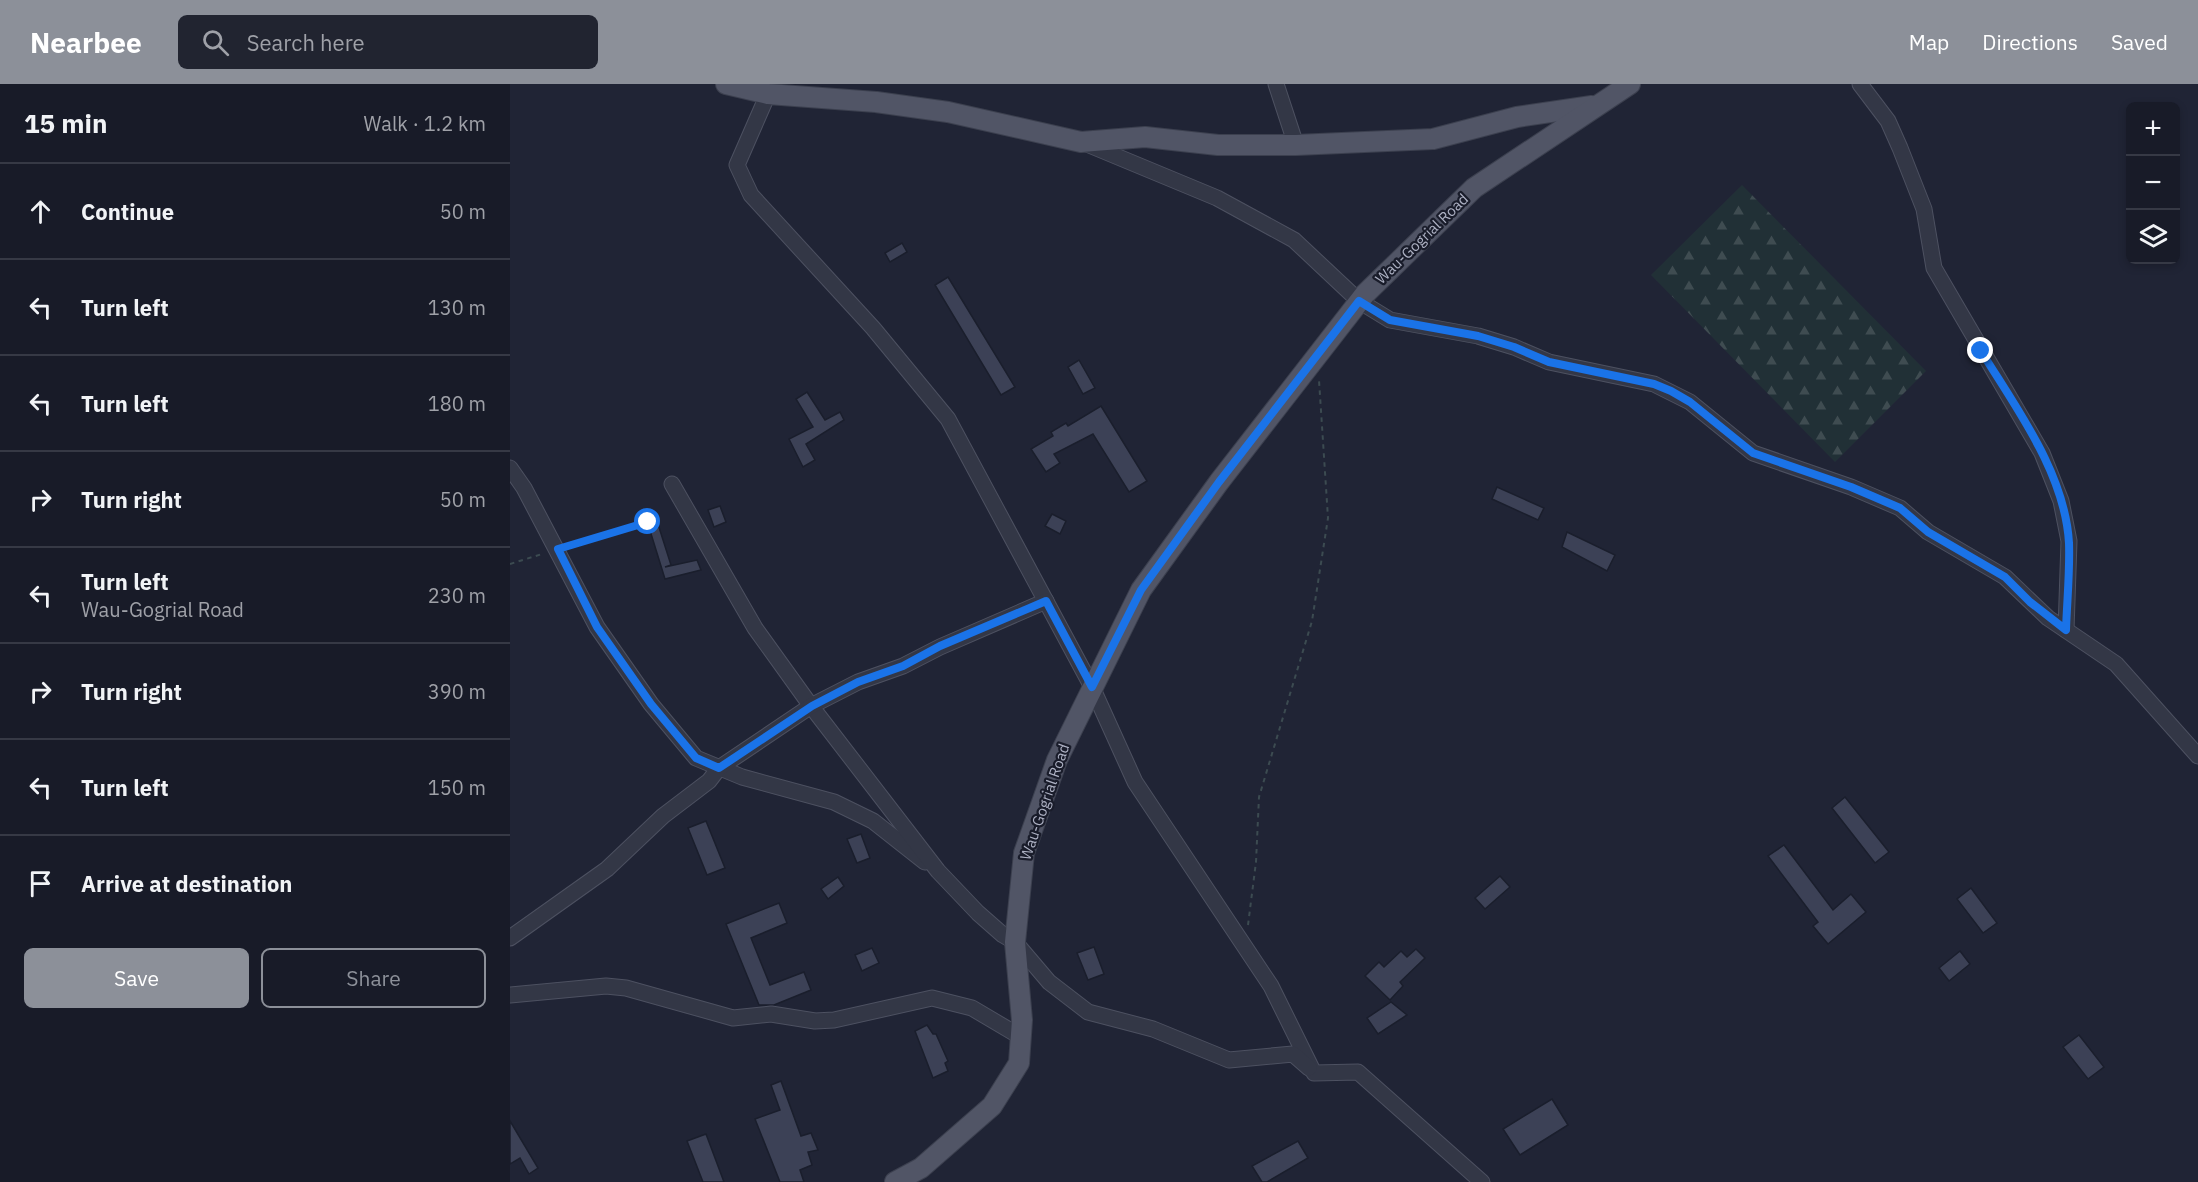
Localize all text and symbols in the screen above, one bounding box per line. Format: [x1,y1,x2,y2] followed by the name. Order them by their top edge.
[178,15,598,69] search box
[30,24,142,61] text: Nearbee
[199,26,232,59] icon: search
[247,28,365,57] text: Search here
[1909,28,1949,56] text: Map
[1982,28,2078,56] text: Directions
[2111,28,2168,56] text: Saved
[2126,102,2180,264] map controls
[2126,102,2180,156] button: +
[24,106,108,140] text: 15 min
[364,110,486,137] text: Walk · 1.2 km
[2126,156,2180,210] button: −
[1371,189,1472,288] street label: Wau-Gogrial Road
[24,195,57,228] icon: ahead
[81,197,174,226] text: Continue
[440,198,486,225] text: 50 m
[2126,210,2180,264] button: layers
[24,291,57,324] icon: left
[81,293,169,322] text: Turn left
[428,294,486,321] text: 130 m
[1967,337,1993,363] route end
[24,387,57,420] icon: left
[81,389,169,418] text: Turn left
[428,390,486,417] text: 180 m
[24,483,57,516] icon: right
[81,485,182,514] text: Turn right
[440,486,486,513] text: 50 m
[634,508,660,534] route start
[81,567,169,596] text: Turn left
[24,579,57,612] icon: left
[428,582,486,609] text: 230 m
[81,596,244,623] text: Wau-Gogrial Road
[24,675,57,708] icon: right
[81,677,182,706] text: Turn right
[428,678,486,705] text: 390 m
[1016,741,1073,863] street label: Wau-Gogrial Road
[24,771,57,804] icon: left
[81,773,169,802] text: Turn left
[428,774,486,801] text: 150 m
[24,867,57,900] icon: arrive
[81,869,292,898] text: Arrive at destination
[24,948,249,1008] button: Save
[261,948,486,1008] button: Share

